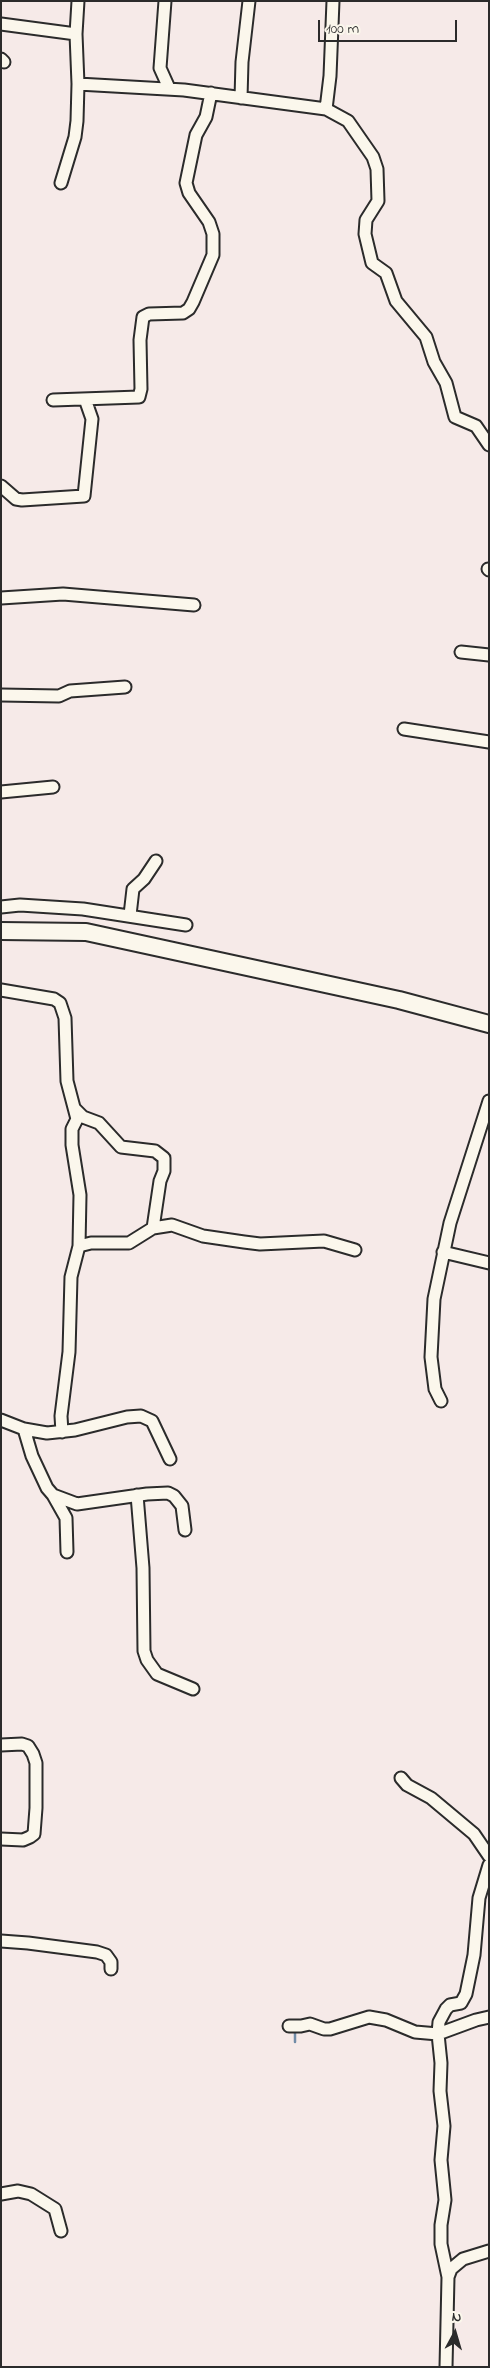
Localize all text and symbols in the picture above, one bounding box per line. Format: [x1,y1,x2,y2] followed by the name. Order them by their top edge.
[320,10,459,42] scale bar
[326,18,359,40] text: 100 m
[451,2307,462,2329] text: N
[430,2308,480,2358] north arrow

